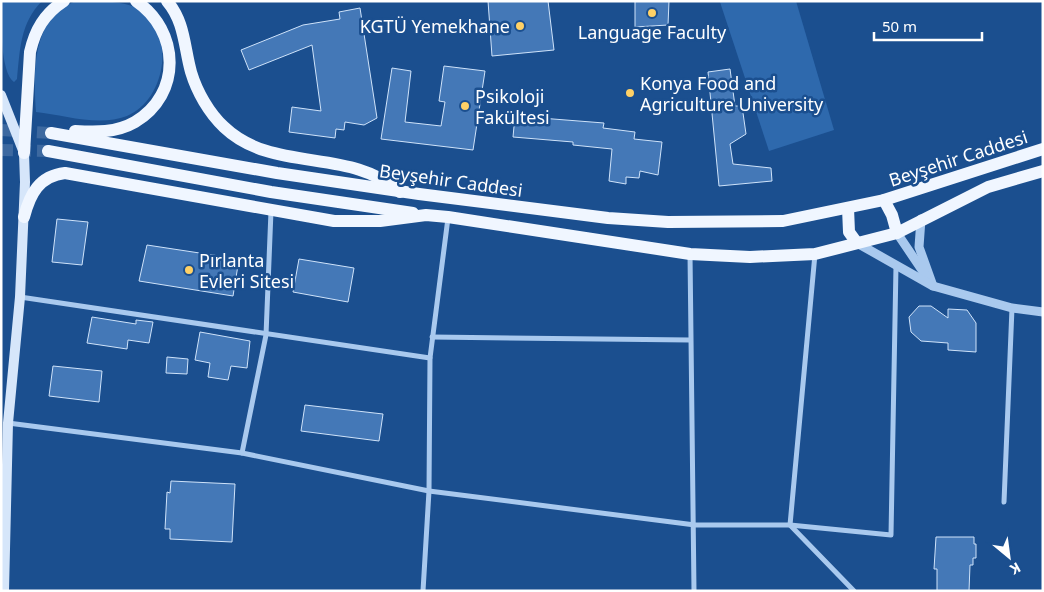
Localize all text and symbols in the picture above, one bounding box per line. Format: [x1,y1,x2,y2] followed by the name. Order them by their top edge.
[646,7,658,19] marker: Language Faculty
[874,10,982,42] scale bar
[360,14,510,38] place label: KGTÜ Yemekhane
[882,16,917,36] text: 50 m
[514,20,526,32] marker: KGTÜ Yemekhane
[578,20,727,44] place label: Language Faculty
[640,71,824,116] place label: Konya Food and Agriculture University
[475,84,550,129] place label: Psikoloji Fakültesi
[624,87,636,99] marker: Konya Food and Agriculture University
[459,100,471,112] marker: Psikoloji Fakültesi
[886,124,1030,192] street label: Beyşehir Caddesi
[378,158,524,202] street label: Beyşehir Caddesi
[199,248,294,293] place label: Pırlanta Evleri Sitesi
[183,264,195,276] marker: Pırlanta Evleri Sitesi
[984,532,1034,582] north arrow
[1006,558,1024,580] text: K

